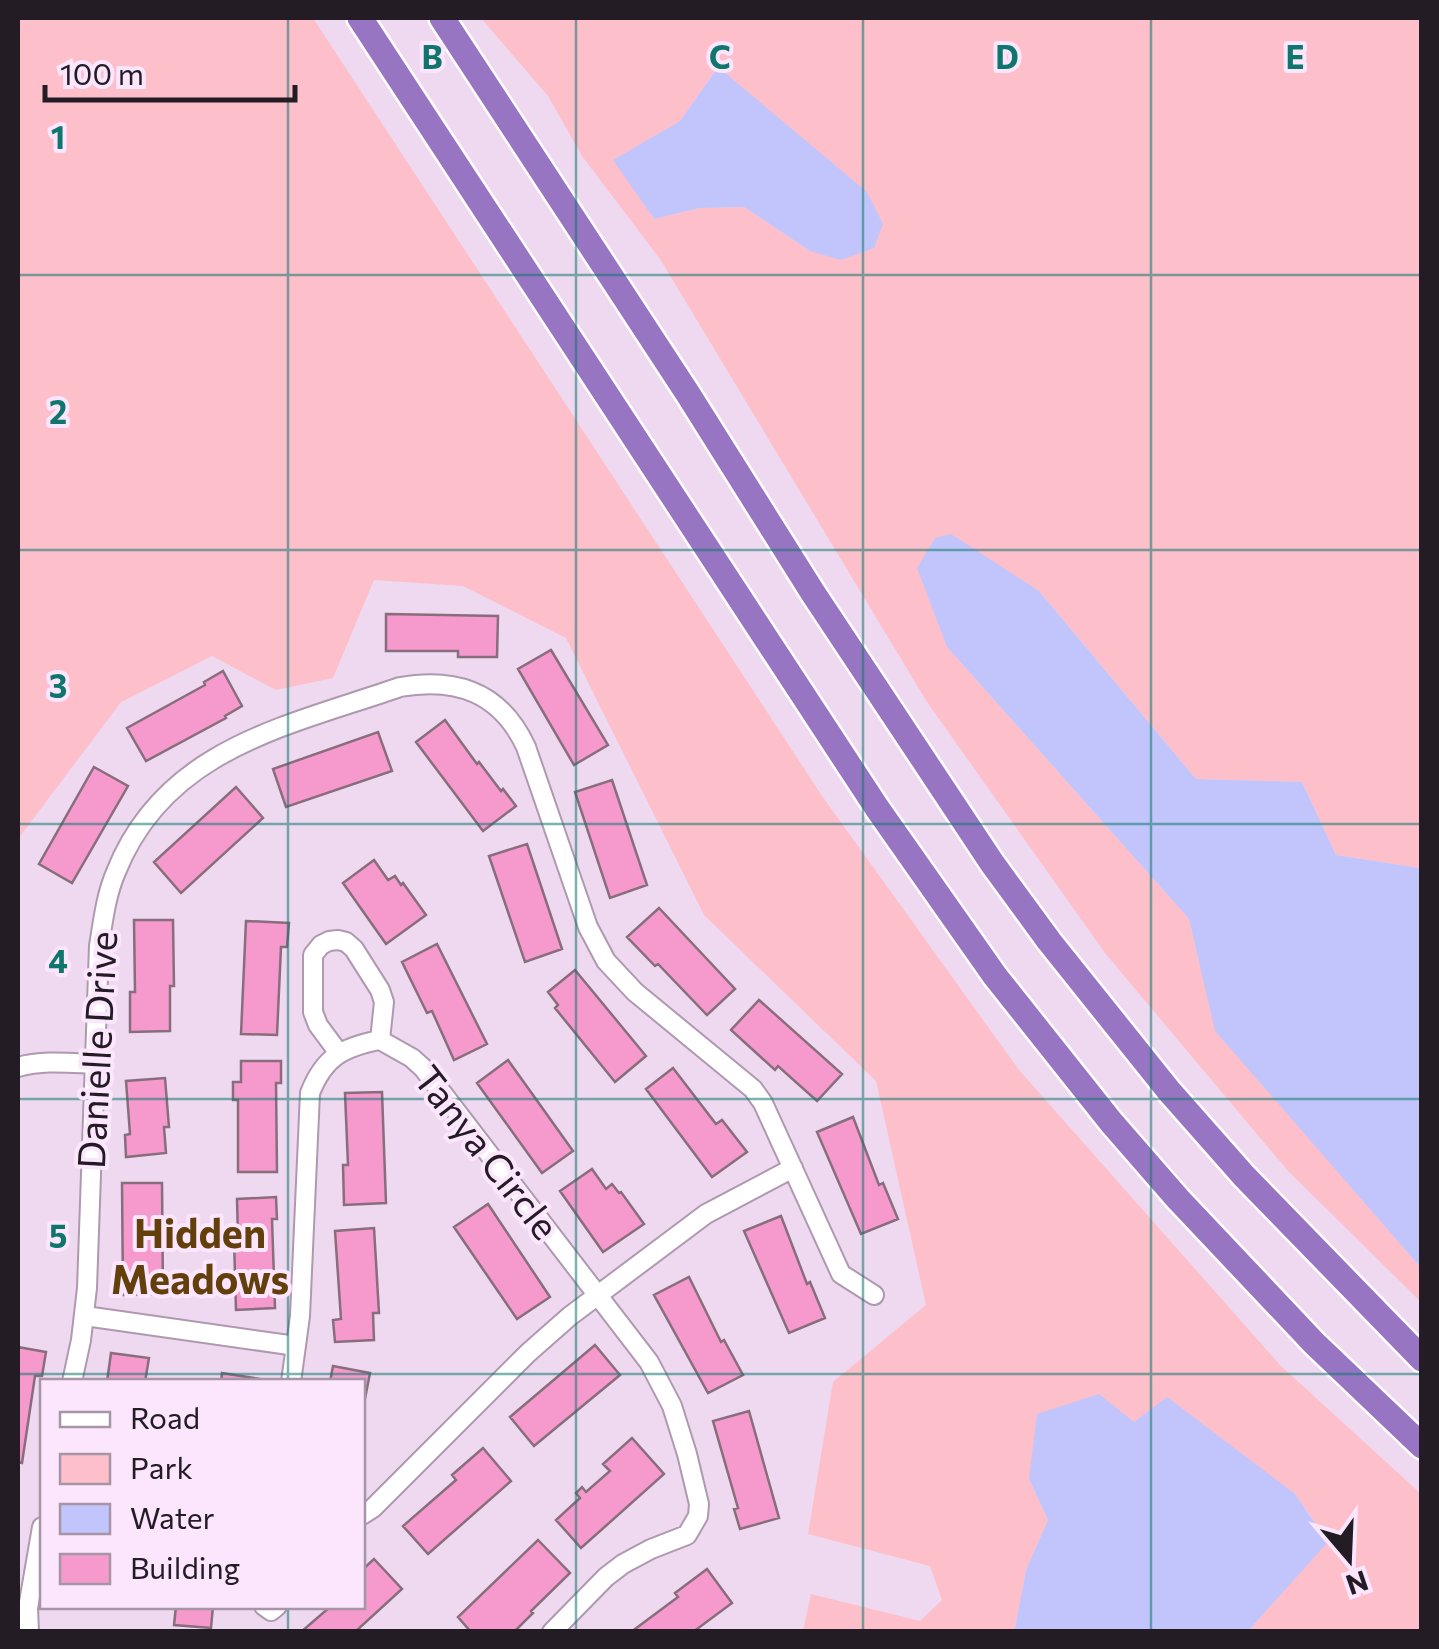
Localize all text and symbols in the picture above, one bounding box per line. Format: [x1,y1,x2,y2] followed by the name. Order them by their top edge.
[421,36,443,76] text: B
[709,36,731,76] text: C
[995,36,1019,76] text: D
[1285,36,1305,76] text: E
[45,40,295,102] scale bar
[60,54,144,91] text: 100 m
[51,116,65,156] text: 1
[49,391,67,431] text: 2
[49,665,67,705] text: 3
[66,930,125,1170] street label: Danielle Drive
[48,940,68,980] text: 4
[406,1055,570,1248] street label: Tanya Circle
[111,1207,289,1302] district label: Hidden Meadows
[49,1215,67,1255] text: 5
[40,1379,365,1609] legend
[130,1398,200,1435] text: Road
[130,1448,193,1485] text: Park
[130,1498,215,1535] text: Water
[1299,1509,1399,1609] north arrow
[130,1548,240,1585] text: Building
[1342,1564,1373,1603] text: N

